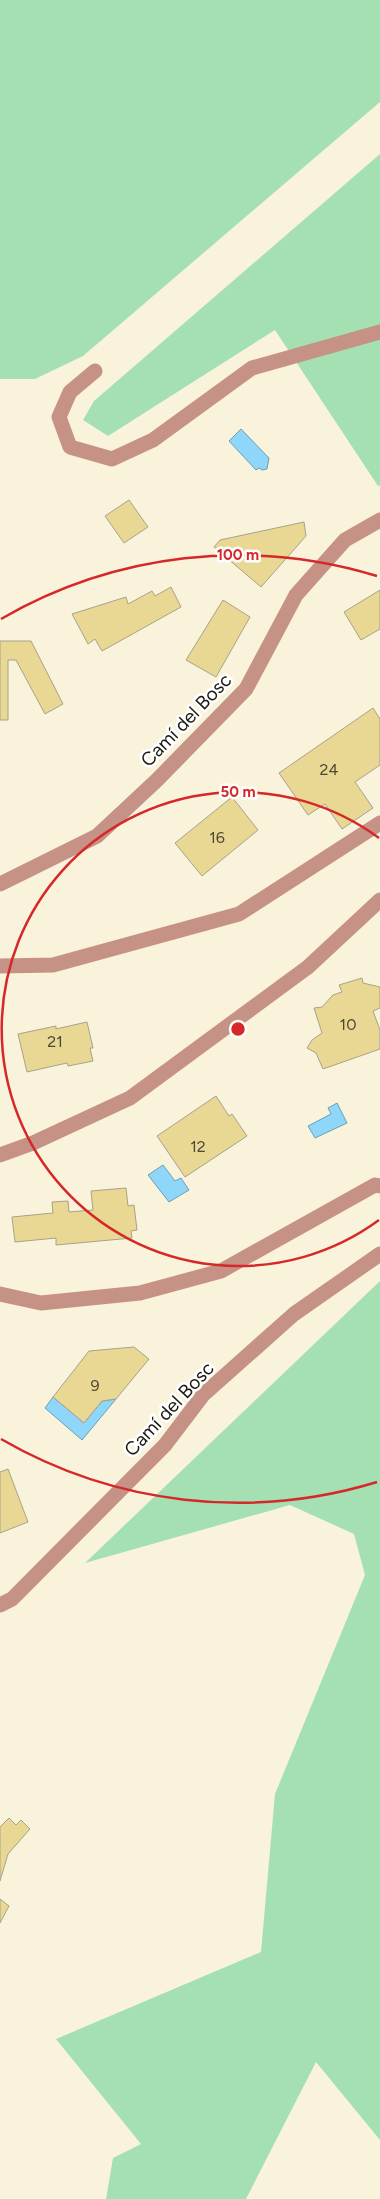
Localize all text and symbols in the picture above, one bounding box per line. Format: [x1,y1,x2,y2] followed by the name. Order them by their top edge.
[217,546,259,564] text: 100 m
[136,669,236,771] street label: Camí del Bosc
[320,760,338,779] house number: 24
[220,783,256,801] text: 50 m
[209,828,225,847] house number: 16
[340,1015,356,1034] house number: 10
[229,1020,247,1038] centre of rings
[47,1032,63,1051] house number: 21
[190,1137,206,1156] house number: 12
[119,1357,219,1461] street label: Camí del Bosc
[90,1376,100,1395] house number: 9

